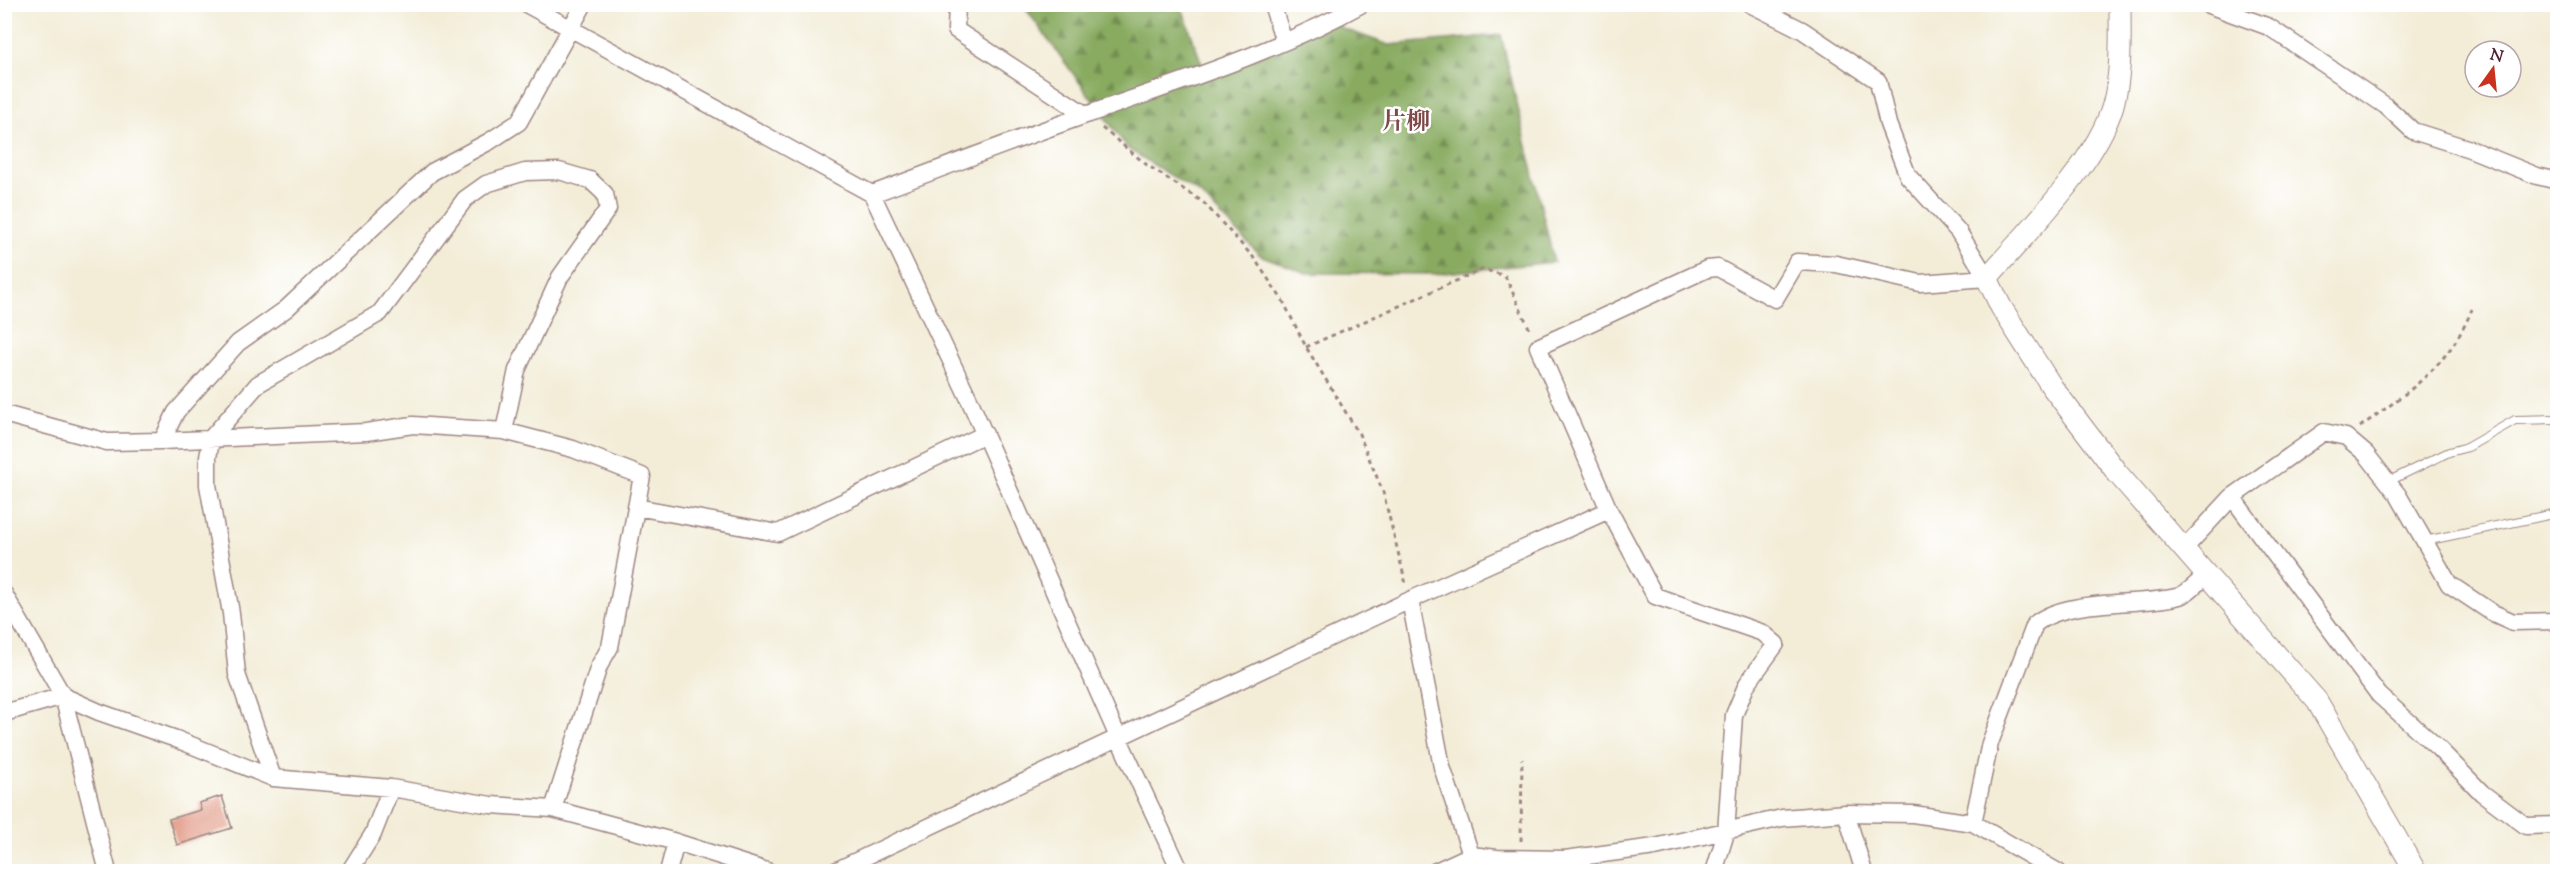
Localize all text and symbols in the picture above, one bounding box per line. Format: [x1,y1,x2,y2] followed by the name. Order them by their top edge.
[2463,39,2523,99] north arrow
[2487,44,2506,70] text: N
[1382,106,1430,140] district label: 片柳

